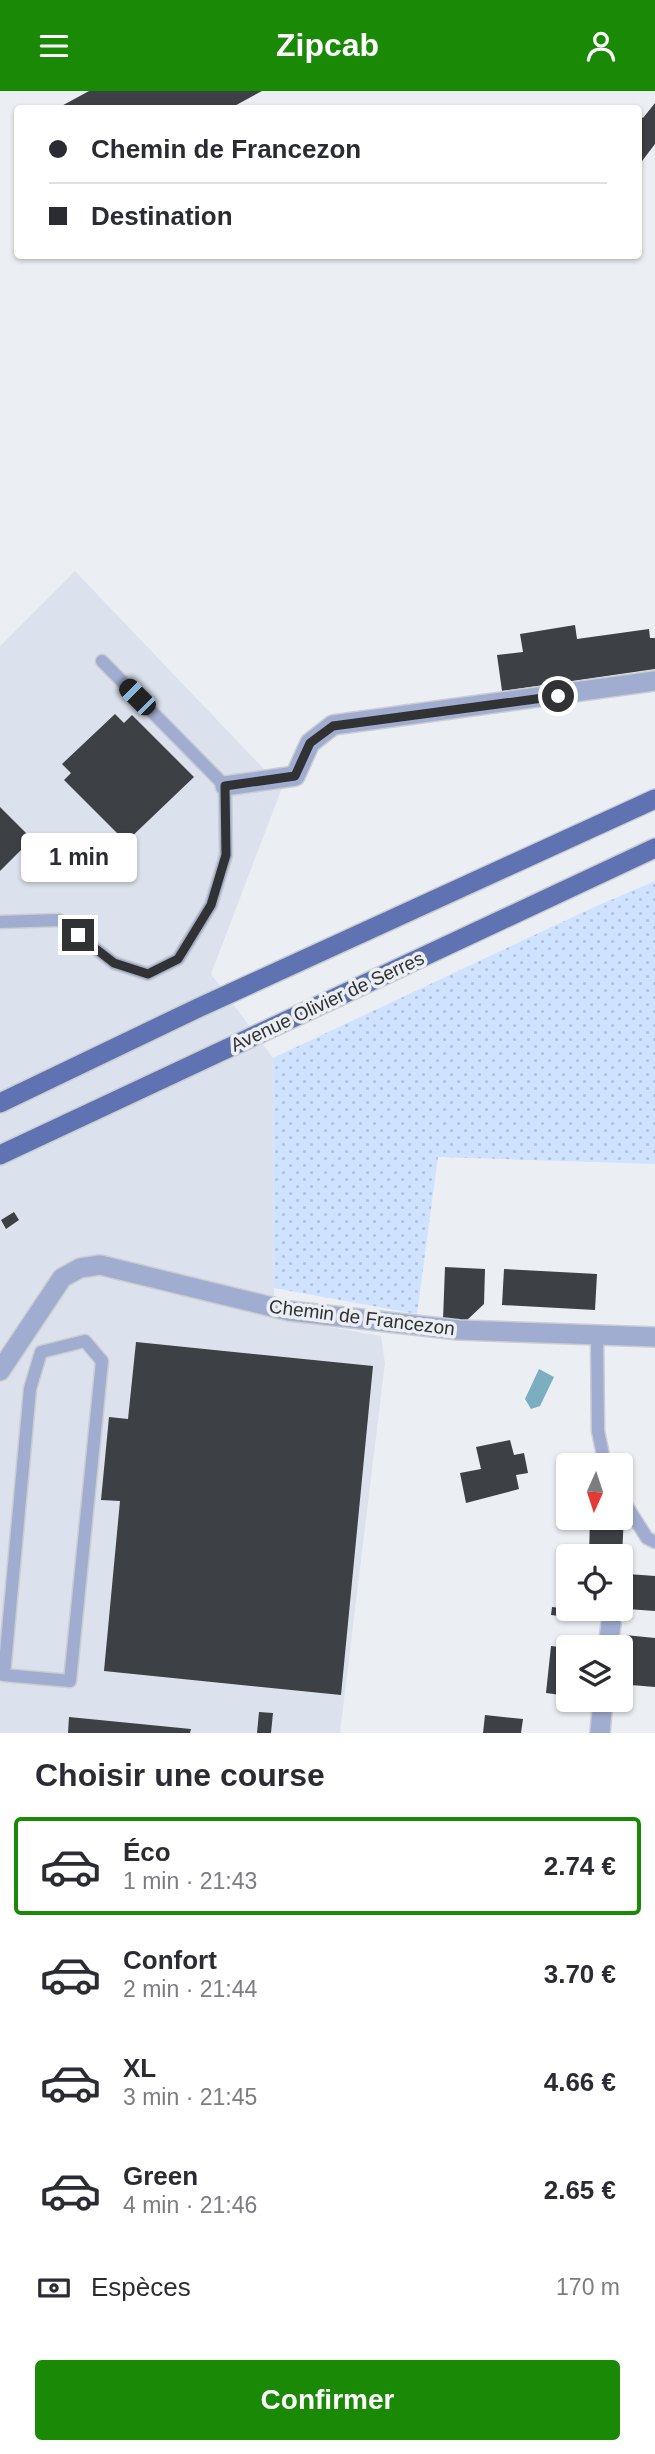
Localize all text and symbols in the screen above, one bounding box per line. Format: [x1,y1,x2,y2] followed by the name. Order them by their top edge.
[35,27,73,65] icon: menu
[276,27,379,63] text: Zipcab
[582,27,620,65] icon: person
[91,134,361,164] text: Chemin de Francezon
[91,201,233,231] text: Destination
[115,675,160,719] car
[542,680,574,712] route start
[20,833,136,883] callout: 1 min
[49,844,109,870] text: 1 min
[62,919,94,951] route end
[227,947,427,1056] street label: Avenue Olivier de Serres
[268,1296,456,1339] street label: Chemin de Francezon
[556,1453,634,1529] north arrow
[556,1453,633,1712] map controls
[556,1544,633,1621] button: locate
[556,1635,633,1712] button: layers
[35,1757,325,1793] text: Choisir une course
[39,1835,102,1898] icon: car
[123,1837,171,1867] text: Éco
[544,1851,616,1881] text: 2.74 €
[123,1868,257,1894] text: 1 min · 21:43
[39,1943,102,2006] icon: car
[123,1945,217,1975] text: Confort
[544,1959,616,1989] text: 3.70 €
[123,1976,257,2002] text: 2 min · 21:44
[39,2051,102,2114] icon: car
[123,2053,156,2083] text: XL
[544,2067,616,2097] text: 4.66 €
[123,2084,257,2110] text: 3 min · 21:45
[39,2159,102,2222] icon: car
[123,2161,198,2191] text: Green
[544,2175,616,2205] text: 2.65 €
[123,2192,257,2218] text: 4 min · 21:46
[35,2269,73,2307] icon: cash
[91,2272,191,2302] text: Espèces
[556,2274,620,2300] text: 170 m
[35,2360,620,2440] button: Confirmer

